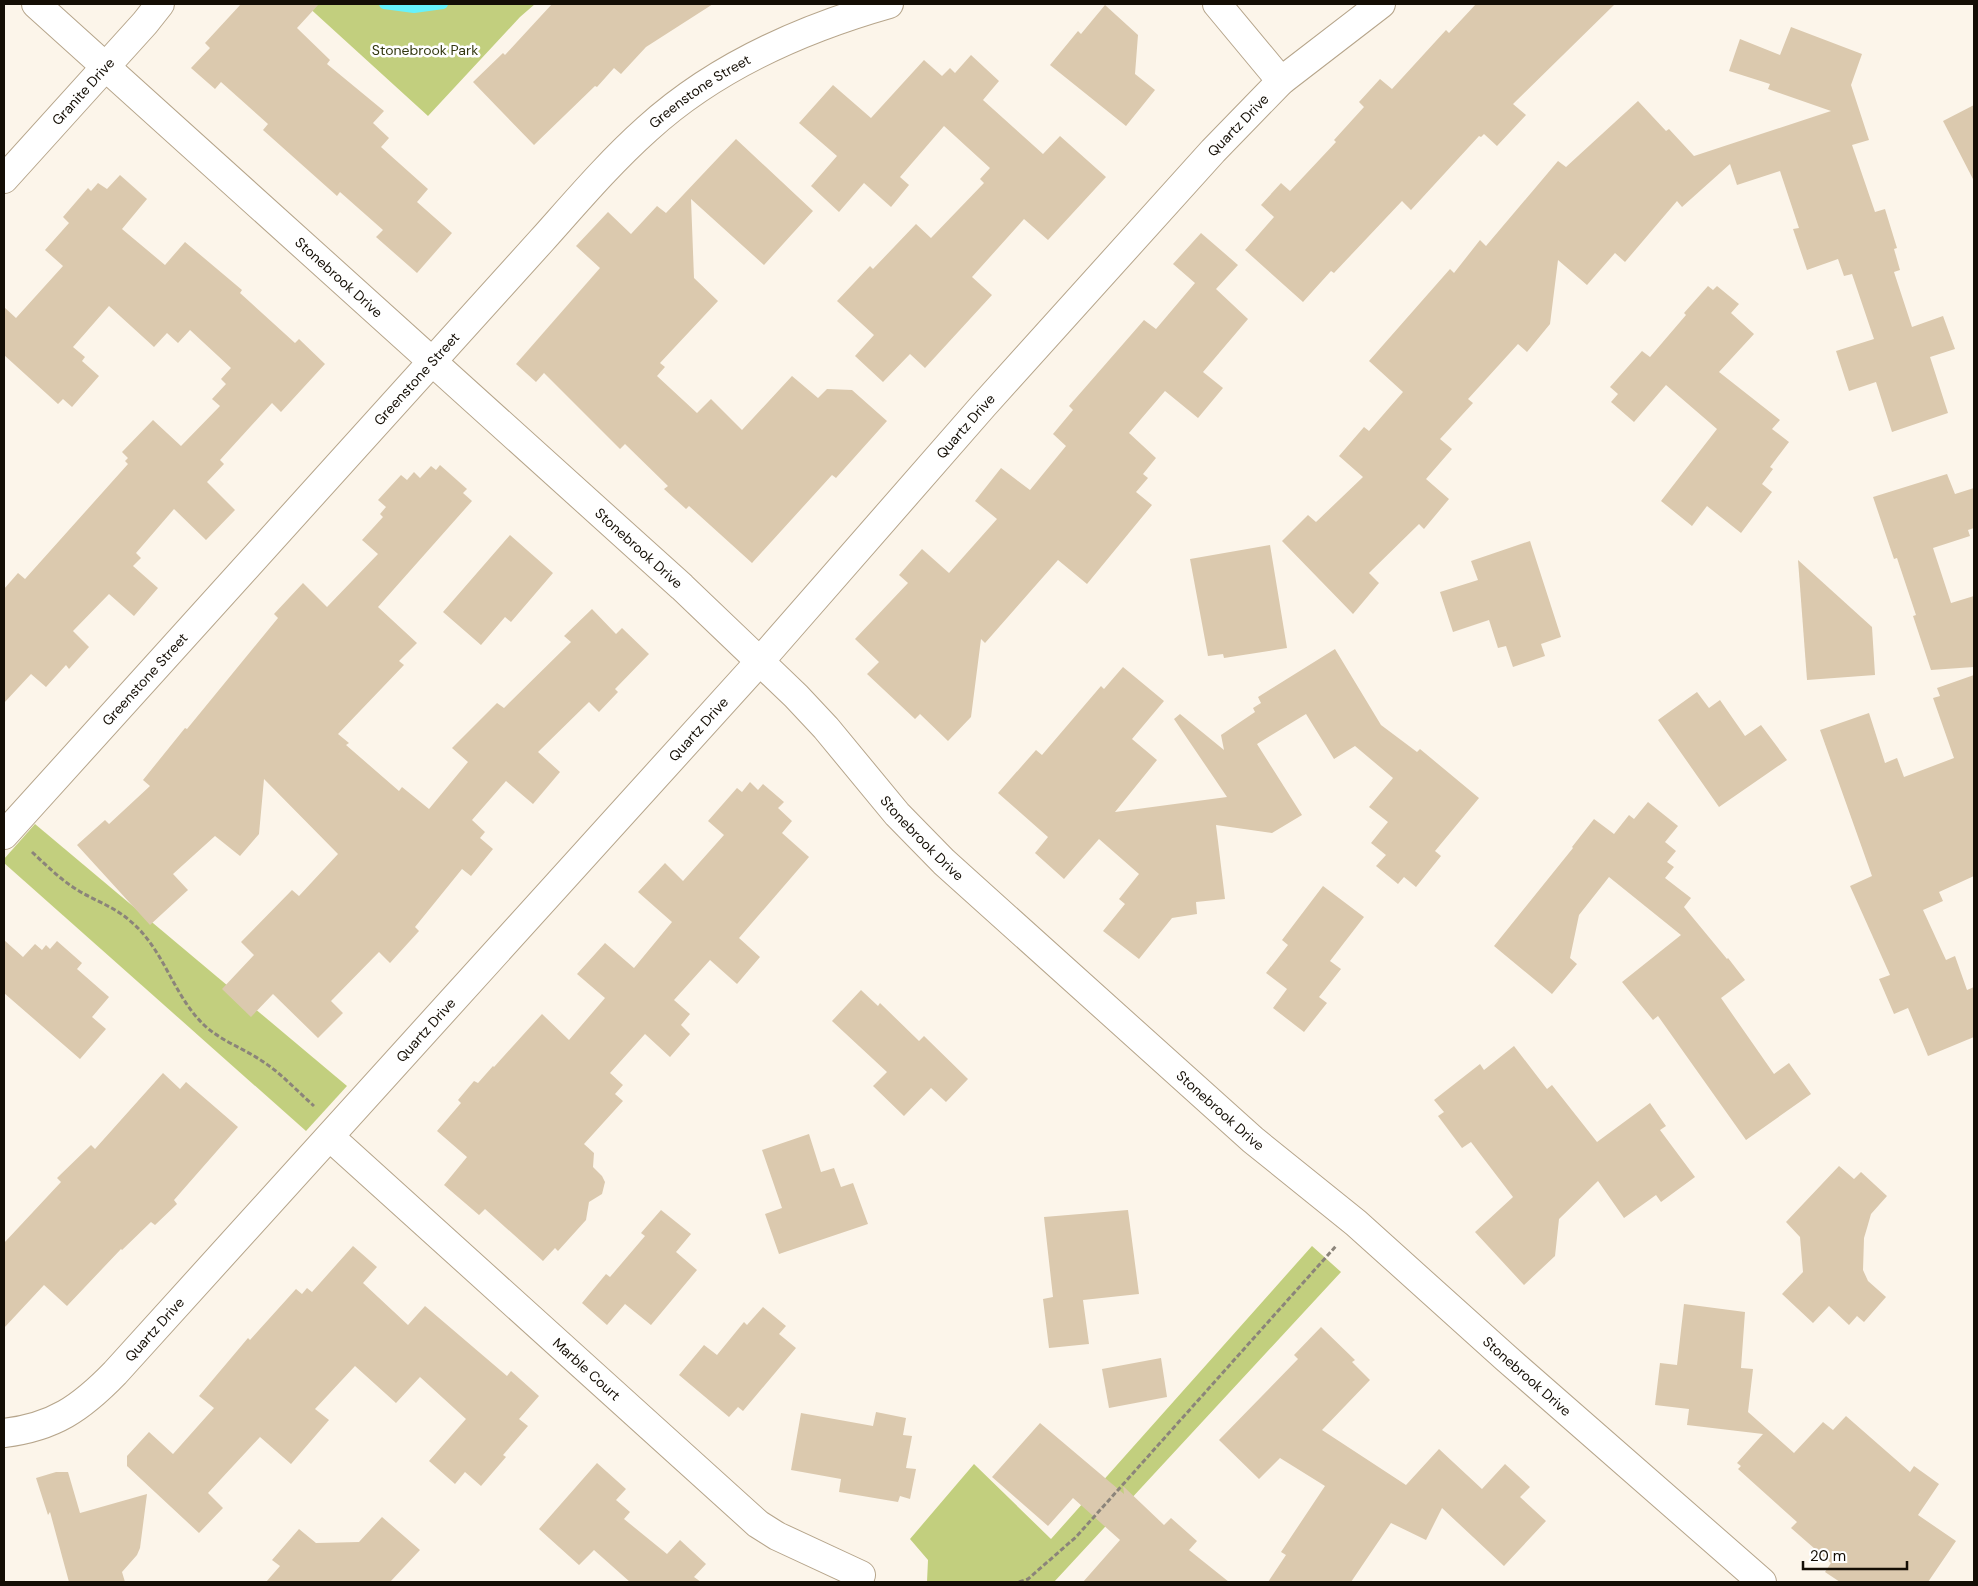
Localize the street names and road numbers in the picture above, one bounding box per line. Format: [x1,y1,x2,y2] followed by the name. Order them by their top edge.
[645,50,753,132] street label: Greenstone Street
[48,54,118,129] street label: Granite Drive
[1204,90,1273,160] street label: Quartz Drive
[291,233,387,322] street label: Stonebrook Drive
[370,329,463,429] street label: Greenstone Street
[932,390,999,462] street label: Quartz Drive
[591,504,686,592] street label: Stonebrook Drive
[98,629,192,730] street label: Greenstone Street
[665,693,732,765] street label: Quartz Drive
[876,792,968,884] street label: Stonebrook Drive
[392,994,459,1066] street label: Quartz Drive
[1173,1066,1268,1155] street label: Stonebrook Drive
[121,1294,188,1365] street label: Quartz Drive
[1479,1332,1575,1420] street label: Stonebrook Drive
[549,1334,624,1404] street label: Marble Court

